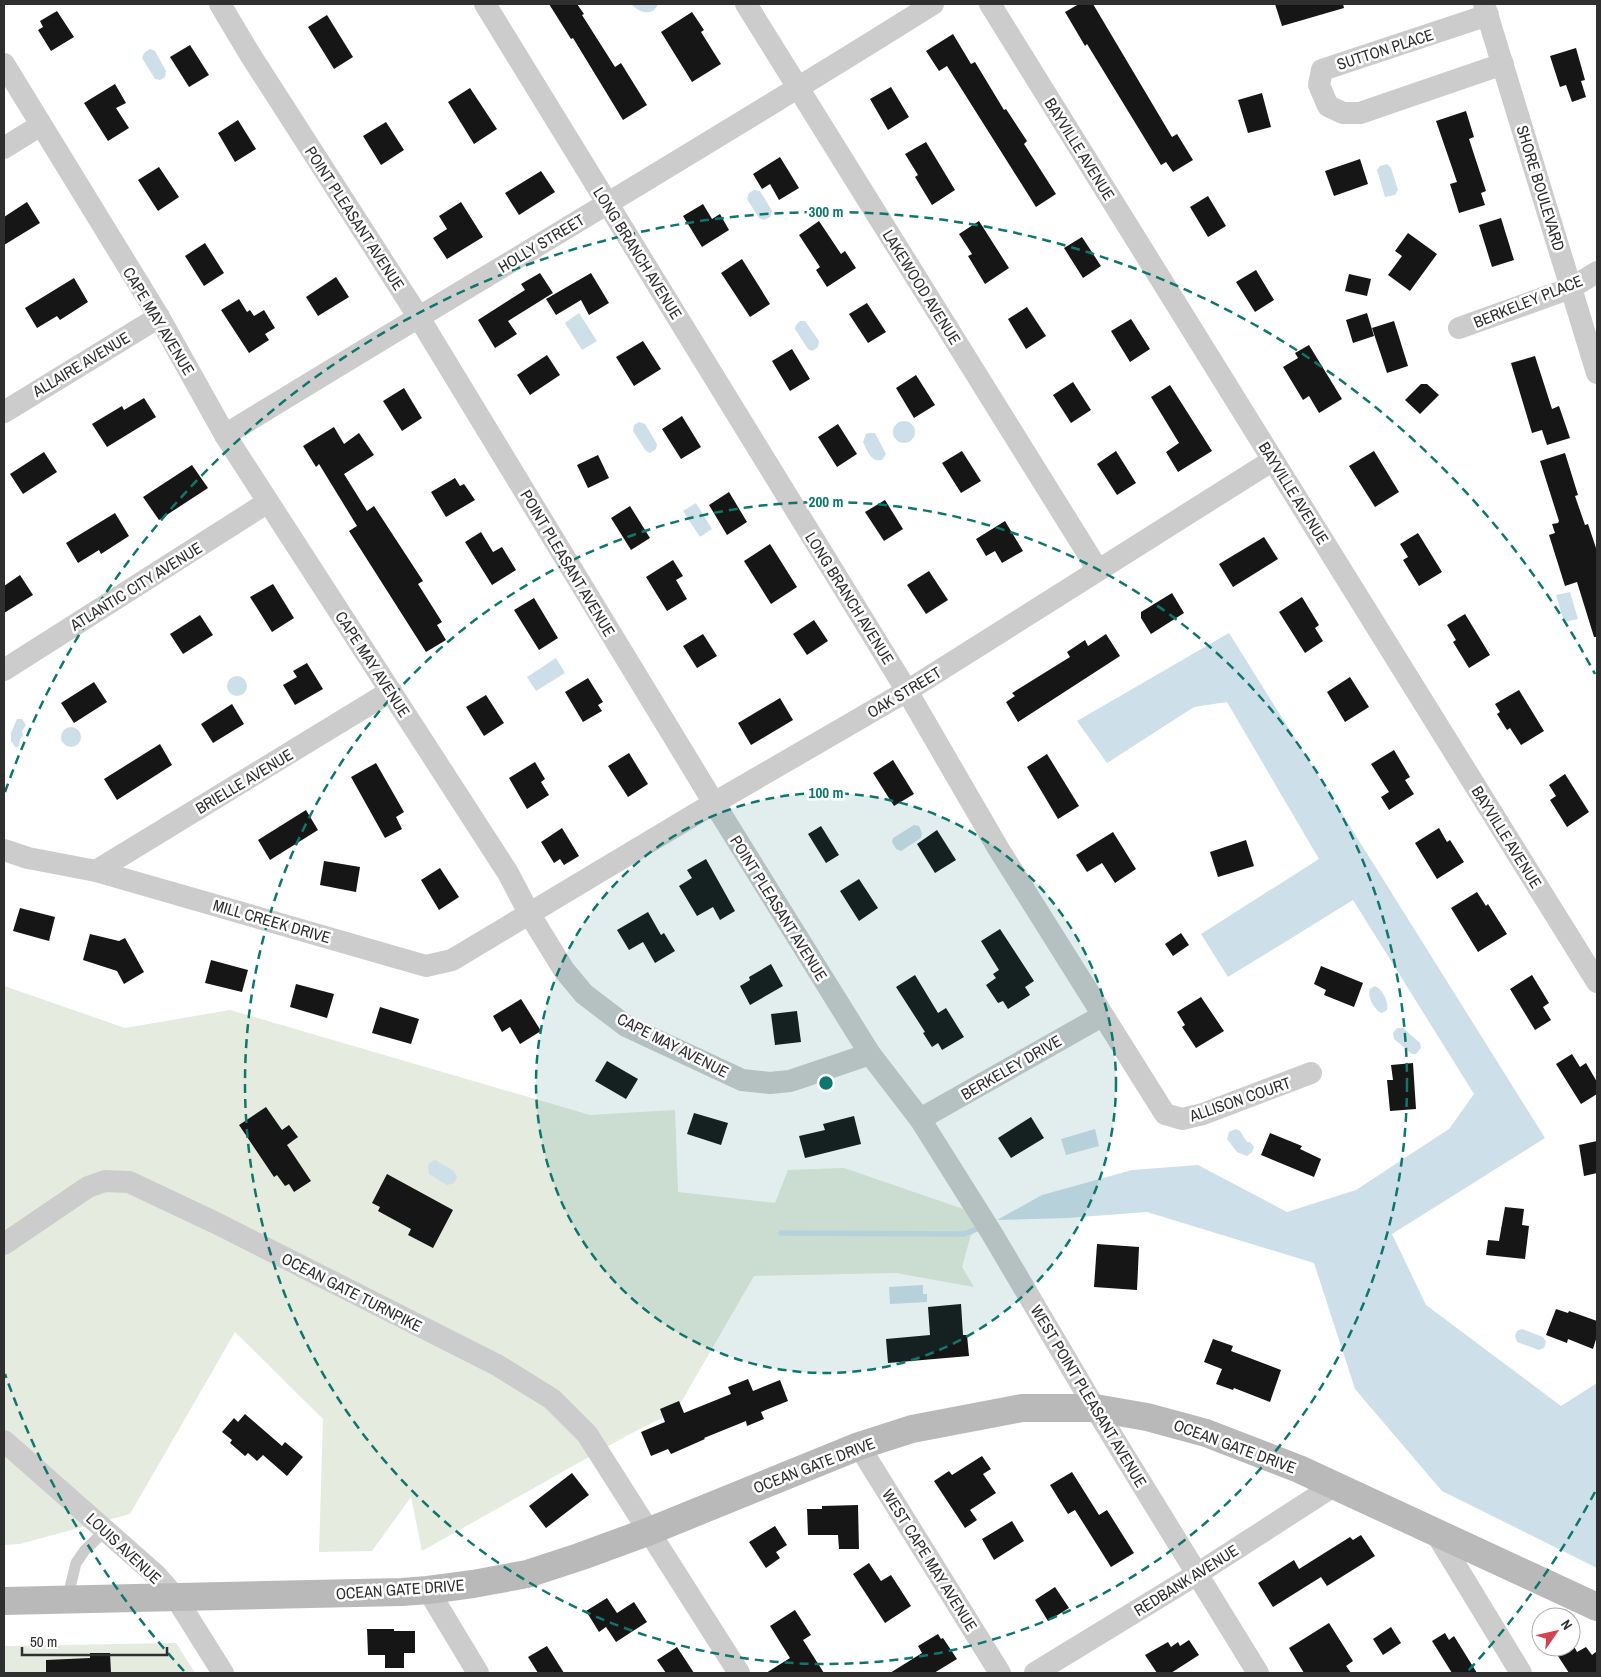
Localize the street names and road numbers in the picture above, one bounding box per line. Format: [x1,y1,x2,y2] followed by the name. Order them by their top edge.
[1334,23,1436,75] street label: SUTTON PLACE
[1040,94,1120,204] street label: BAYVILLE AVENUE
[1511,122,1571,254] street label: SHORE BOULEVARD
[300,142,410,294] street label: POINT PLEASANT AVENUE
[588,183,688,323] street label: LONG BRANCH AVENUE
[494,209,588,277] street label: HOLLY STREET
[878,225,966,349] street label: LAKEWOOD AVENUE
[118,263,200,379] street label: CAPE MAY AVENUE
[1470,269,1586,333] street label: BERKELEY PLACE
[27,326,134,402] street label: ALLAIRE AVENUE
[1254,438,1334,548] street label: BAYVILLE AVENUE
[515,485,621,641] street label: POINT PLEASANT AVENUE
[800,528,900,668] street label: LONG BRANCH AVENUE
[65,536,206,636] street label: ATLANTIC CITY AVENUE
[330,607,416,721] street label: CAPE MAY AVENUE
[863,661,945,723] street label: OAK STREET
[191,743,297,819] street label: BRIELLE AVENUE
[1467,782,1547,892] street label: BAYVILLE AVENUE
[725,831,833,985] street label: POINT PLEASANT AVENUE
[211,894,333,948] street label: MILL CREEK DRIVE
[613,1007,733,1083] street label: CAPE MAY AVENUE
[957,1029,1065,1105] street label: BERKELEY DRIVE
[1186,1071,1293,1127] street label: ALLISON COURT
[278,1247,426,1337] street label: OCEAN GATE TURNPIKE
[1026,1301,1152,1491] street label: WEST POINT PLEASANT AVENUE
[1171,1414,1299,1478] street label: OCEAN GATE DRIVE
[750,1432,878,1498] street label: OCEAN GATE DRIVE
[877,1485,983,1635] street label: WEST CAPE MAY AVENUE
[82,1507,166,1589] street label: LOUIS AVENUE
[1130,1539,1242,1621] street label: REDBANK AVENUE
[335,1574,465,1604] street label: OCEAN GATE DRIVE

